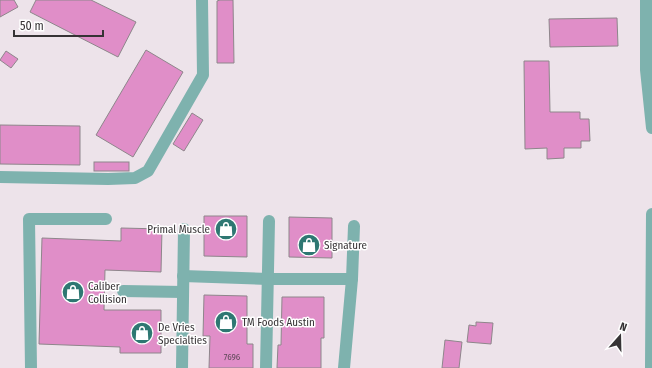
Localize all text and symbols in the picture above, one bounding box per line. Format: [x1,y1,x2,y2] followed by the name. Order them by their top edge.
[14,12,103,38] scale bar
[20,19,44,33] text: 50 m
[213,216,239,242] shop icon: Primal Muscle
[147,223,210,236] place label: Primal Muscle
[296,232,322,258] shop icon: Signature
[324,239,367,252] place label: Signature
[60,279,86,305] shop icon: Caliber Collision
[88,280,127,306] place label: Caliber Collision
[213,309,239,335] shop icon: TM Foods Austin
[242,316,315,329] place label: TM Foods Austin
[600,316,640,356] north arrow
[129,320,155,346] shop icon: De Vries Specialties
[618,320,629,334] text: N
[158,321,207,347] place label: De Vries Specialties
[224,352,241,362] house number: 7696

